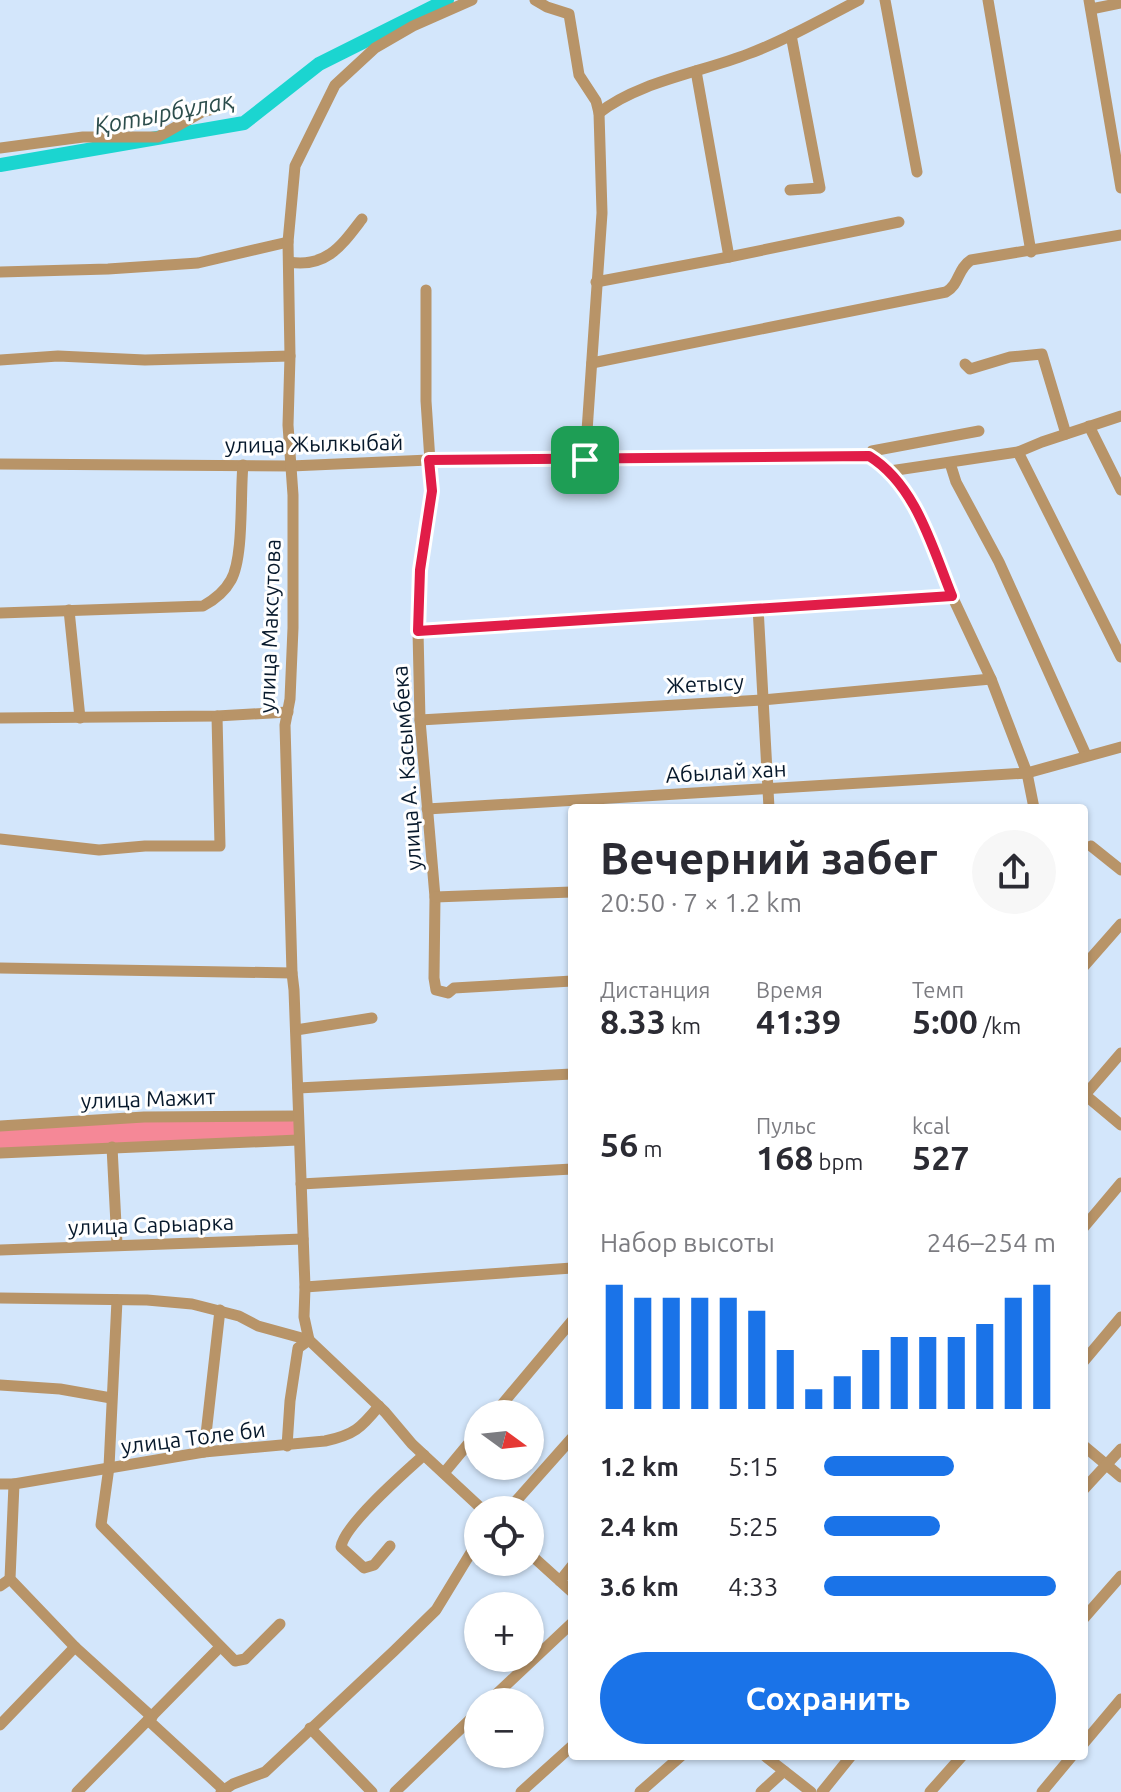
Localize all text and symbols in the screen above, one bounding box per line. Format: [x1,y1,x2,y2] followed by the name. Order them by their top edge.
[92,86,236,140] water label: Қотырбұлақ
[551,426,619,494] pin
[225,429,403,457] street label: улица Жылкыбай
[563,438,607,482] icon: arrive
[253,538,285,714] street label: улица Максутова
[386,665,426,871] street label: улица А. Касымбека
[665,668,745,698] street label: Жетысу
[665,755,787,787] street label: Абылай хан
[972,830,1056,914] button: share
[600,833,938,882] text: Вечерний забег
[600,888,802,917] text: 20:50 · 7 × 1.2 km
[600,977,710,1002] text: Дистанция
[756,977,823,1002] text: Время
[912,977,964,1002] text: Темп
[600,1002,666,1040] text: 8.33
[756,1002,841,1040] text: 41:39
[912,1002,978,1040] text: 5:00
[666,1013,701,1038] text: km
[978,1013,1021,1038] text: /km
[80,1083,216,1113] street label: улица Мажит
[756,1113,816,1138] text: Пульс
[912,1113,950,1138] text: kcal
[600,1125,638,1163] text: 56
[638,1136,662,1161] text: m
[756,1138,814,1176] text: 168
[912,1138,970,1176] text: 527
[814,1149,863,1174] text: bpm
[68,1209,234,1239] street label: улица Сарыарка
[600,1228,775,1257] text: Набор высоты
[927,1228,1056,1257] text: 246–254 m
[464,1400,544,1480] north arrow
[464,1400,544,1768] map controls
[119,1416,267,1458] street label: улица Толе би
[600,1452,679,1481] text: 1.2 km
[728,1452,778,1481] text: 5:15
[464,1496,544,1576] button: locate
[600,1512,679,1541] text: 2.4 km
[728,1512,778,1541] text: 5:25
[600,1572,679,1601] text: 3.6 km
[728,1572,778,1601] text: 4:33
[464,1592,544,1672] button: +
[600,1652,1056,1744] button: Сохранить
[464,1688,544,1768] button: −

